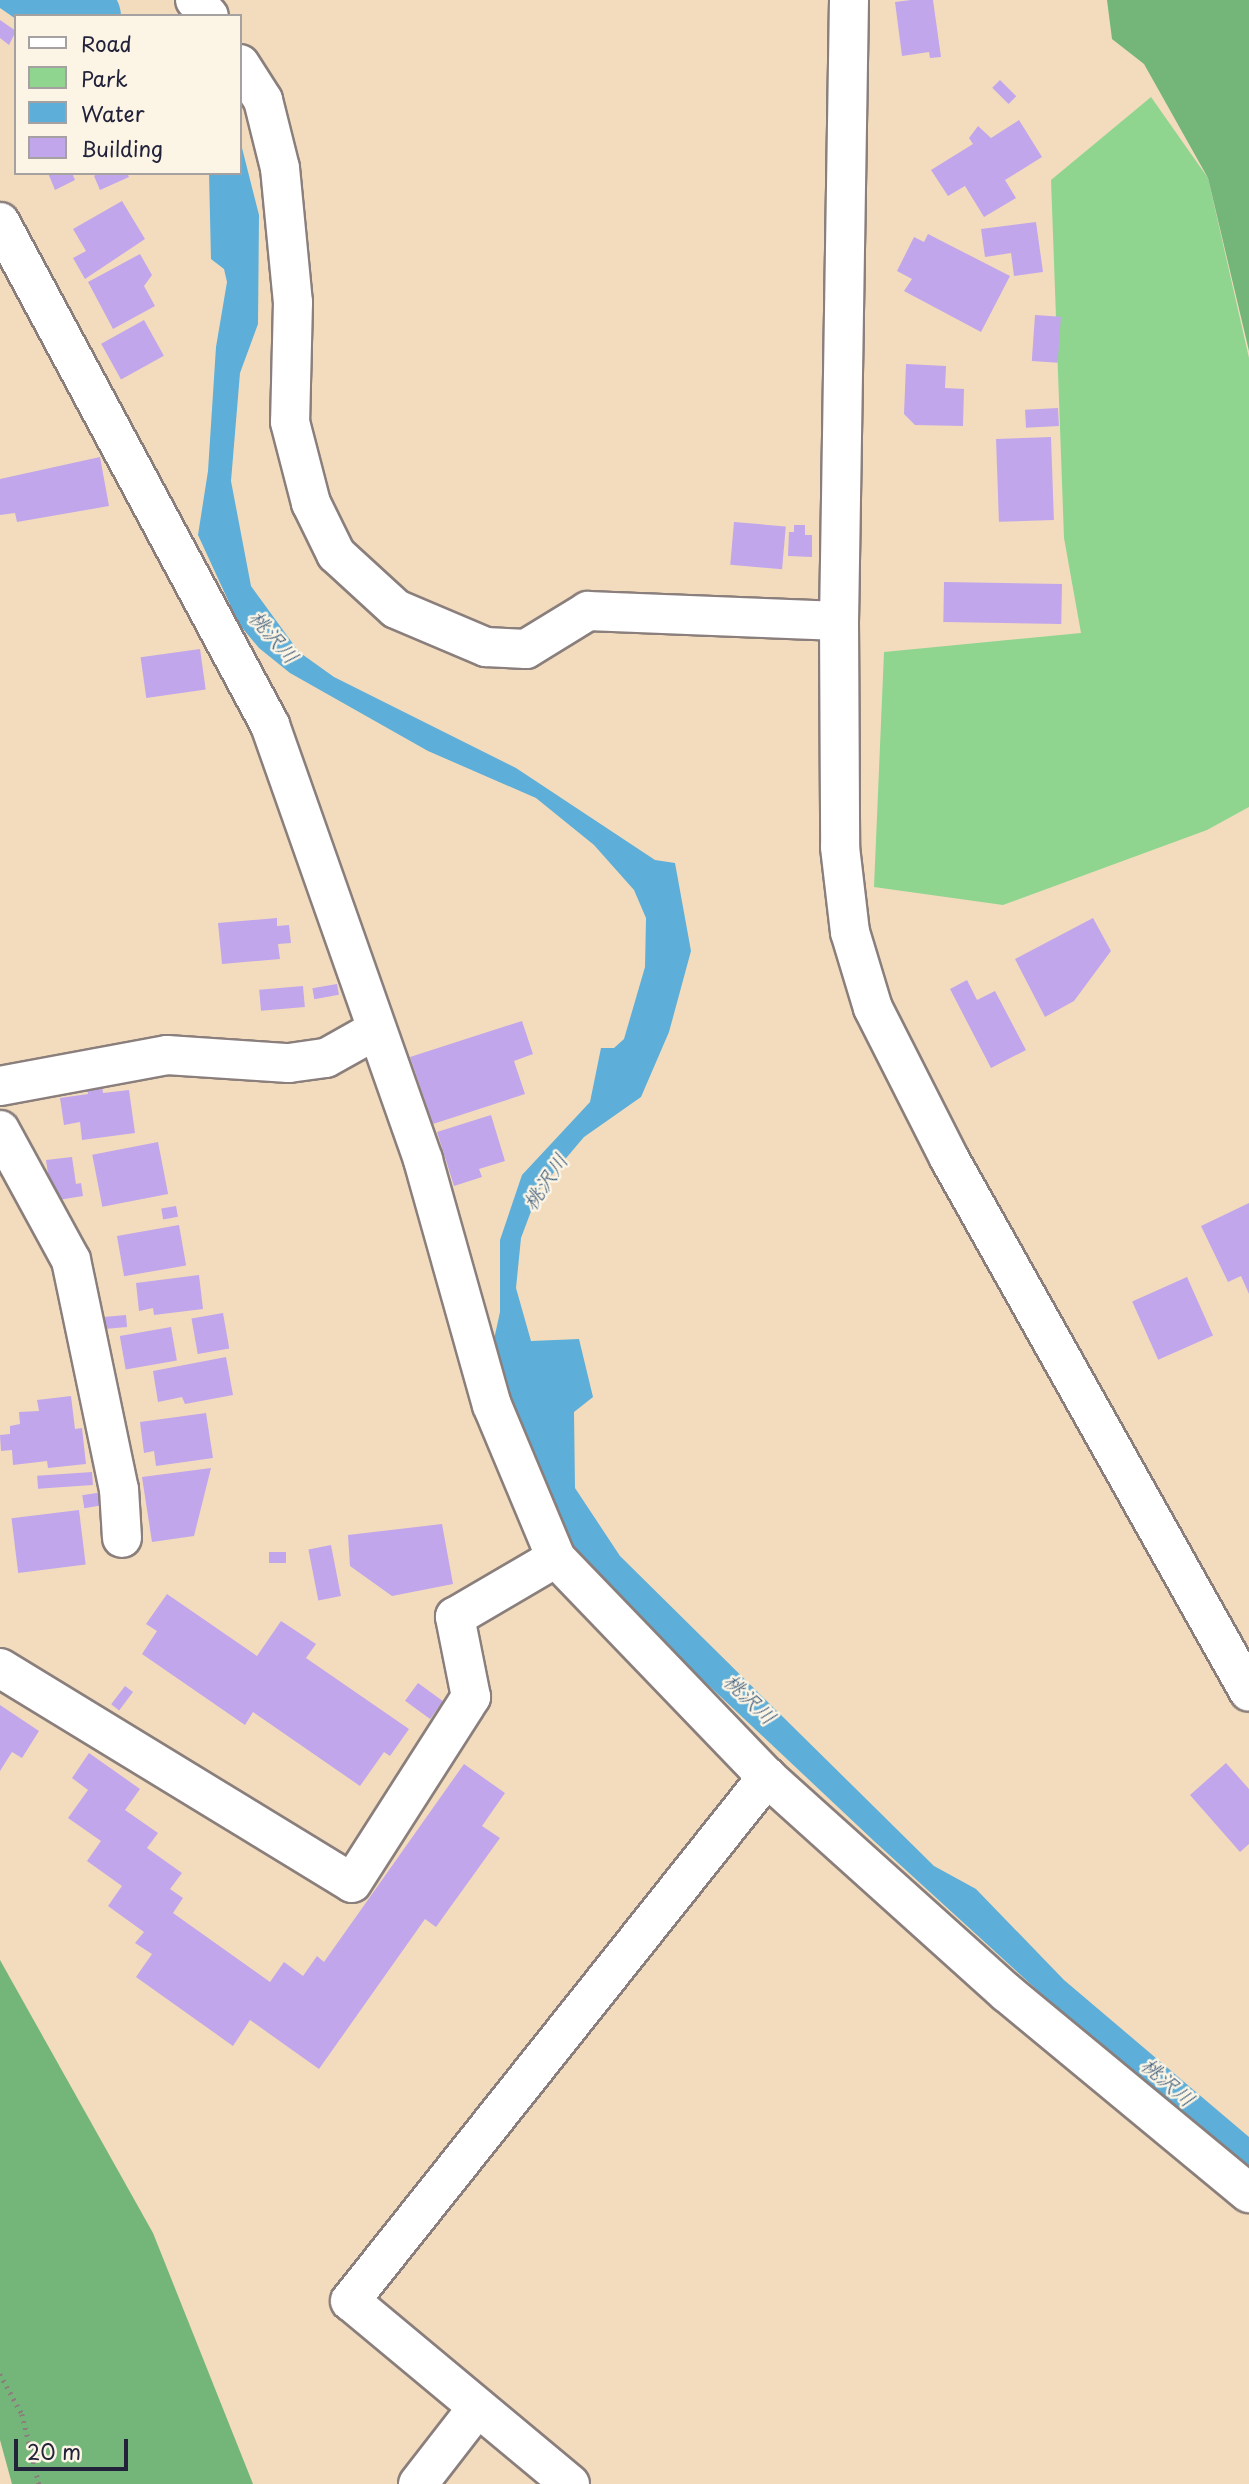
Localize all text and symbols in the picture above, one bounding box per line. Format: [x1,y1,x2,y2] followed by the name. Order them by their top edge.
[14,14,242,175] legend
[81,27,132,59] text: Road
[81,62,128,94] text: Park
[81,97,144,129] text: Water
[81,132,163,164] text: Building
[245,604,305,668] water label: 桃沢川
[516,1148,572,1214] water label: 桃沢川
[720,1667,782,1729] water label: 桃沢川
[1137,2051,1201,2111] water label: 桃沢川
[18,2424,131,2468] scale bar
[27,2435,81,2467] text: 20 m

